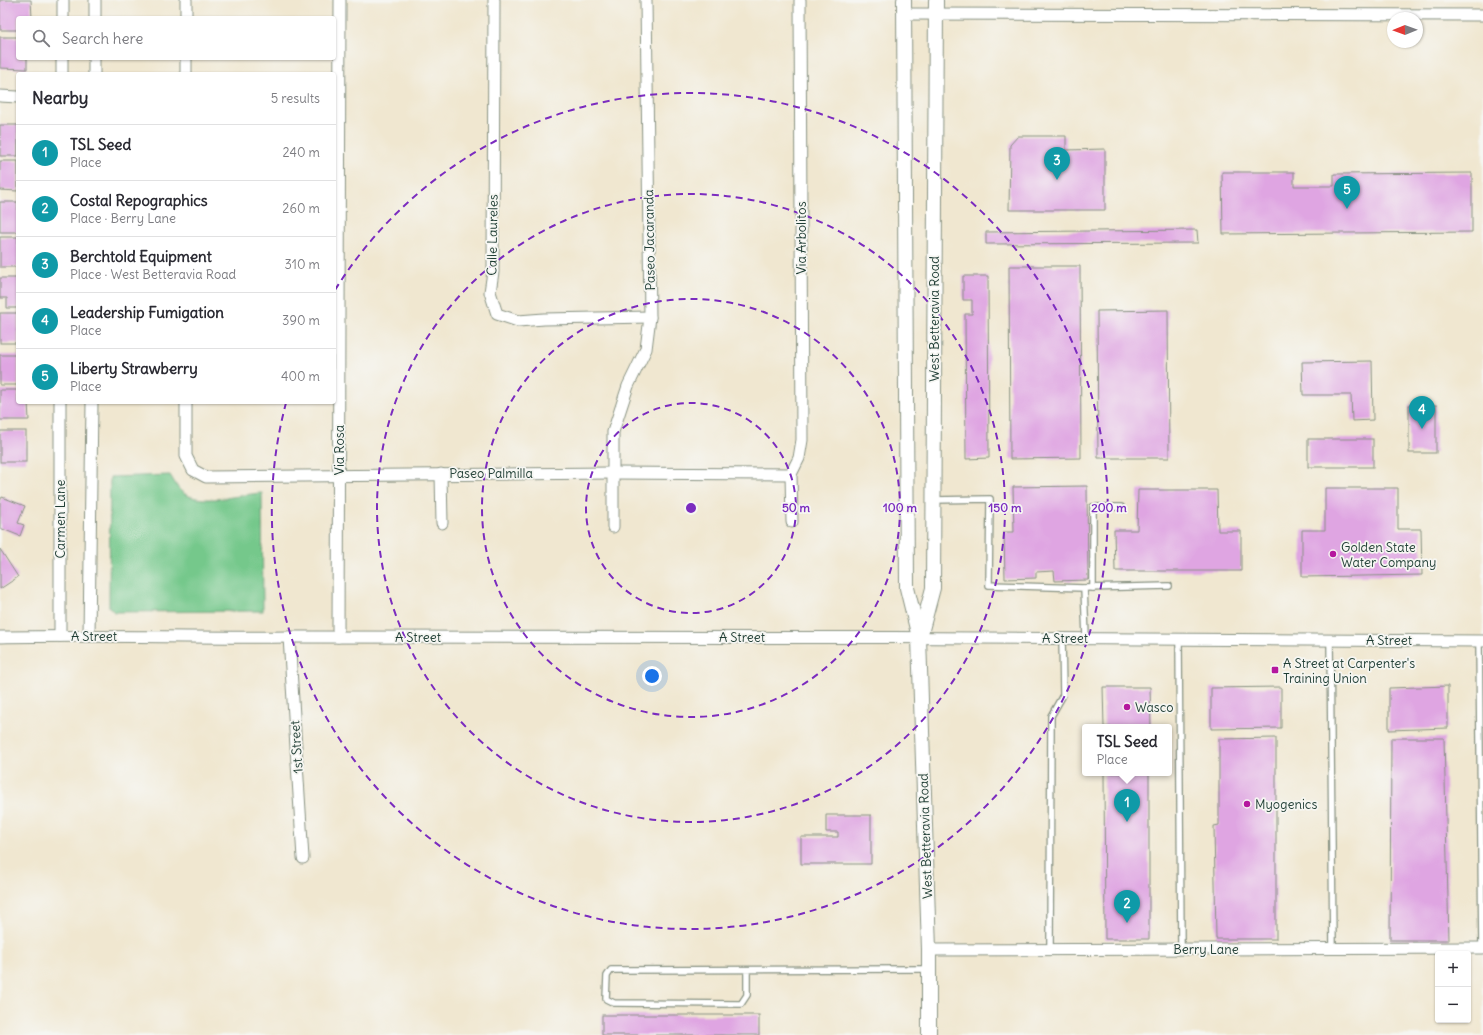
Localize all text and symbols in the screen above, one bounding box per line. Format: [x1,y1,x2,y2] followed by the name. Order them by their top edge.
[1387,12,1423,48] north arrow
[16,16,336,60] search box
[30,27,52,49] icon: search
[62,29,143,48] text: Search here
[32,87,88,109] text: Nearby
[271,90,320,107] text: 5 results
[70,135,131,154] text: TSL Seed
[42,144,48,161] text: 1
[283,144,320,161] text: 240 m
[1044,147,1070,180] pin: 3
[70,154,101,171] text: Place
[1334,176,1360,209] pin: 5
[640,189,659,291] street label: Paseo Jacaranda
[70,191,208,210] text: Costal Repographics
[483,194,502,276] street label: Calle Laureles
[41,200,49,217] text: 2
[282,200,320,217] text: 260 m
[793,201,810,275] street label: Via Arbolitos
[70,210,176,227] text: Place · Berry Lane
[70,247,212,266] text: Berchtold Equipment
[41,256,49,273] text: 3
[285,256,320,273] text: 310 m
[926,256,943,382] street label: West Betteravia Road
[70,266,236,283] text: Place · West Betteravia Road
[70,303,224,322] text: Leadership Fumigation
[41,312,49,329] text: 4
[282,312,320,329] text: 390 m
[70,322,101,339] text: Place
[70,359,198,378] text: Liberty Strawberry
[41,368,49,385] text: 5
[281,368,320,385] text: 400 m
[70,378,101,395] text: Place
[1409,396,1435,429] pin: 4
[331,425,348,475] street label: Via Rosa
[449,465,533,482] street label: Paseo Palmilla
[52,479,69,559] street label: Carmen Lane
[782,500,811,515] text: 50 m
[883,500,917,515] text: 100 m
[989,500,1022,515] text: 150 m
[1091,500,1127,515] text: 200 m
[684,501,698,515] centre of rings
[1341,539,1436,571] place label: Golden State Water Company
[1328,549,1338,559] marker: Golden State Water Company
[71,628,118,645] street label: A Street
[395,629,442,646] street label: A Street
[719,629,766,646] street label: A Street
[1042,630,1089,647] street label: A Street
[1366,632,1413,649] street label: A Street
[1283,655,1415,687] place label: A Street at Carpenter's Training Union
[1270,665,1280,675] marker: A Street at Carpenter's Training Union
[642,666,662,686] your location
[1135,699,1174,716] place label: Wasco
[1122,702,1132,712] marker: Wasco
[286,719,307,774] street label: 1st Street
[1082,724,1172,776] popup
[1096,732,1158,751] text: TSL Seed
[1096,751,1128,768] text: Place
[915,773,936,899] street label: West Betteravia Road
[1114,789,1140,822] pin: 1
[1255,796,1317,813] place label: Myogenics
[1242,799,1252,809] marker: Myogenics
[1114,890,1140,923] pin: 2
[1173,941,1239,958] street label: Berry Lane
[1435,951,1471,1023] map controls
[1435,951,1471,987] button: +
[1435,987,1471,1023] button: −

